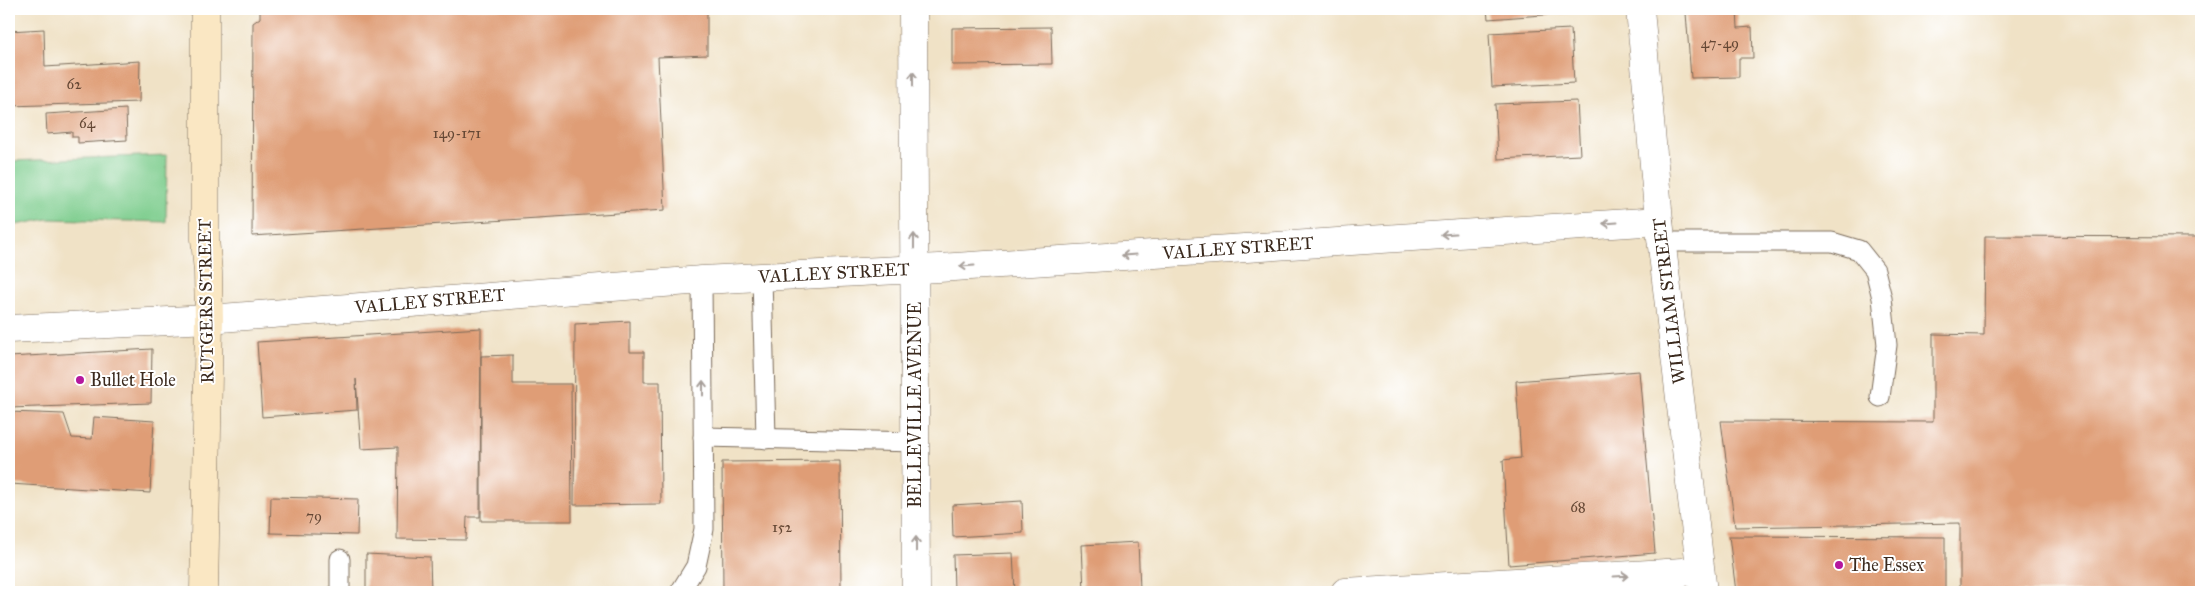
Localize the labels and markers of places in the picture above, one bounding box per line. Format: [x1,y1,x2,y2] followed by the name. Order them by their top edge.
[90,369,176,391] place label: Bullet Hole
[74,374,86,386] marker: Bullet Hole
[1849,554,1924,576] place label: The Essex
[1833,559,1845,571] marker: The Essex

